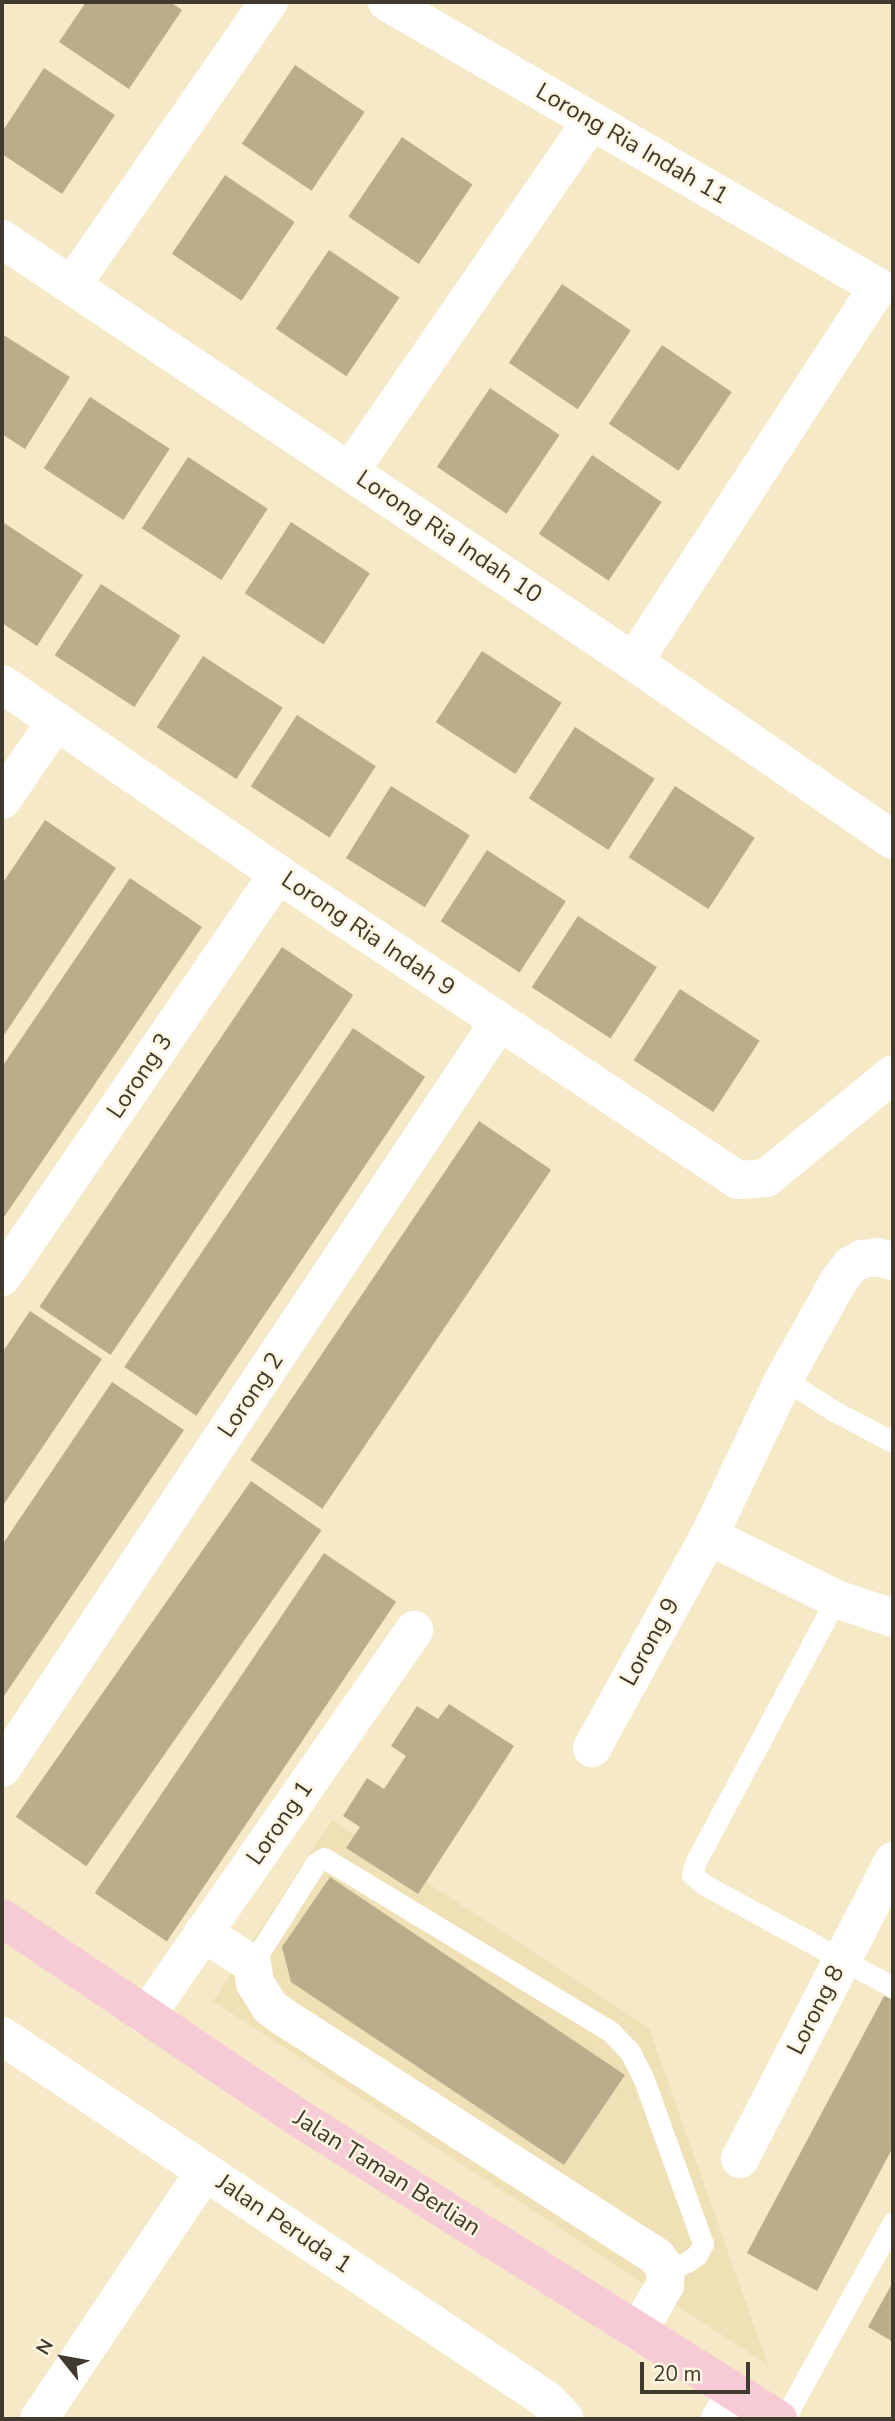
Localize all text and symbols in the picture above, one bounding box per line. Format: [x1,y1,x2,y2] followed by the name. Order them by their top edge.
[531,77,733,211] street label: Lorong Ria Indah 11
[351,464,547,610] street label: Lorong Ria Indah 10
[276,865,460,1003] street label: Lorong Ria Indah 9
[101,1028,179,1124] street label: Lorong 3
[212,1347,290,1443] street label: Lorong 2
[614,1593,686,1691] street label: Lorong 9
[241,1775,319,1871] street label: Lorong 1
[781,1961,851,2059] street label: Lorong 8
[288,2104,486,2242] street label: Jalan Taman Berlian
[211,2168,357,2280] street label: Jalan Peruda 1
[28,2323,98,2393] north arrow
[30,2334,60,2360] text: N
[643,2348,753,2392] scale bar
[653,2360,702,2388] text: 20 m

